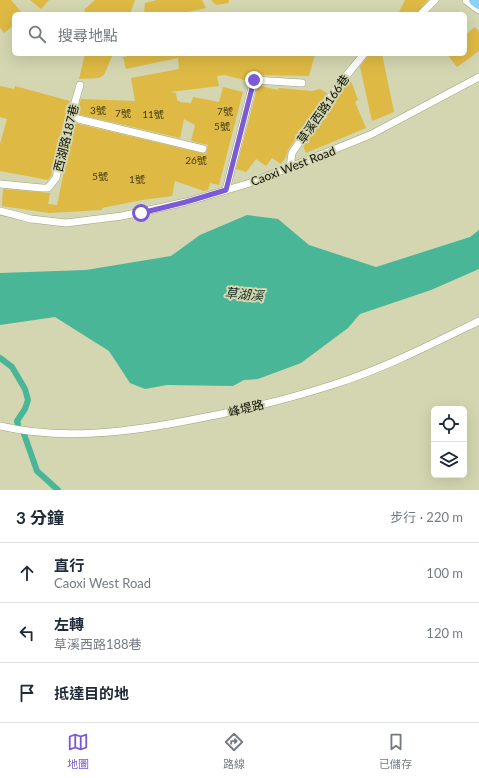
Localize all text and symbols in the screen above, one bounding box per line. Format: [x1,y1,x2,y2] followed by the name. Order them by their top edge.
[12,12,467,56] search box
[26,23,48,45] icon: search
[58,26,118,44] text: 搜尋地點
[245,71,263,89] route end
[294,72,352,146] street label: 草溪西路166巷
[50,103,82,173] street label: 西湖路187巷
[90,104,106,116] house number: 3號
[217,105,233,117] house number: 7號
[115,107,131,119] house number: 7號
[142,108,164,120] house number: 11號
[214,120,230,132] house number: 5號
[249,143,337,189] street label: Caoxi West Road
[185,154,207,166] house number: 26號
[92,170,108,182] house number: 5號
[129,173,145,185] house number: 1號
[132,204,150,222] route start
[224,284,266,304] water label: 草湖溪
[227,396,265,420] street label: 峰堤路
[431,406,467,478] map controls
[431,406,467,442] button: locate
[431,442,467,478] button: layers
[16,507,64,528] text: 3 分鐘
[390,509,463,525] text: 步行 · 220 m
[54,556,84,574] text: 直行
[16,562,38,584] icon: ahead
[426,565,463,581] text: 100 m
[54,575,151,591] text: Caoxi West Road
[54,615,84,633] text: 左轉
[16,622,38,644] icon: left
[426,625,463,641] text: 120 m
[54,636,142,652] text: 草溪西路188巷
[16,682,38,704] icon: arrive
[54,684,129,702] text: 抵達目的地
[67,731,89,771] tab: 地圖
[223,731,245,771] tab: 路線
[379,731,412,771] tab: 已儲存

